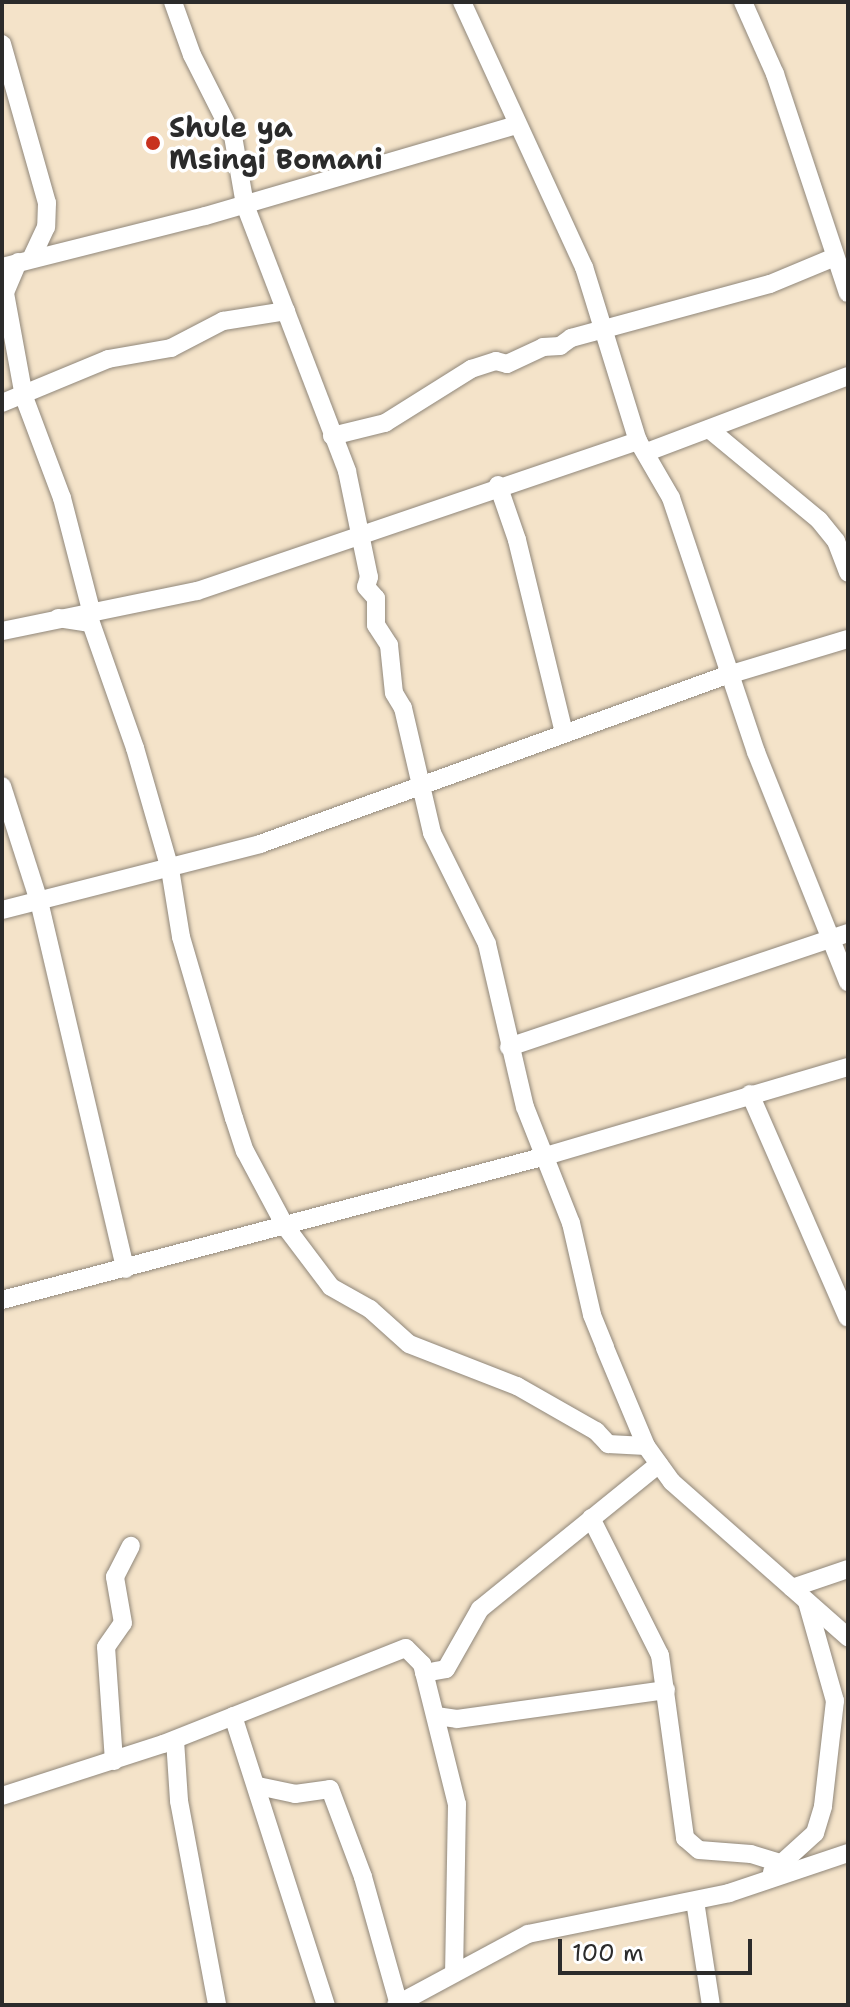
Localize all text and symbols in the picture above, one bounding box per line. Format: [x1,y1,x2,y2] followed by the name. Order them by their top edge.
[169,110,383,176] place label: Shule ya Msingi Bomani
[144,134,162,152] marker: Shule ya Msingi Bomani
[562,1923,756,1973] scale bar
[572,1937,644,1969] text: 100 m

